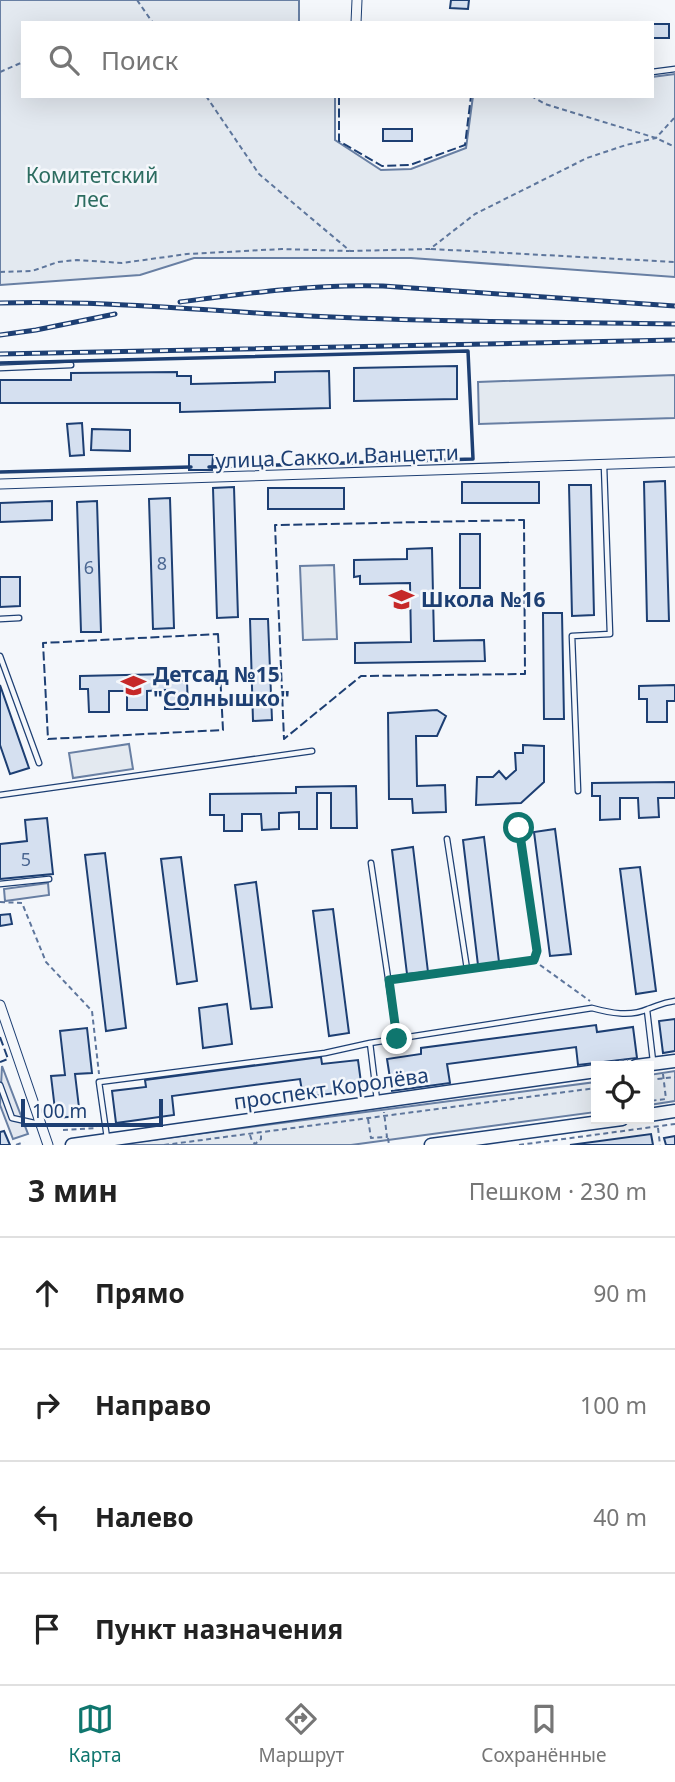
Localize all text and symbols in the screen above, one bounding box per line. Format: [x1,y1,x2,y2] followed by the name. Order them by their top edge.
[21,21,654,98] search box
[45,41,83,79] icon: search
[101,42,178,78] text: Поиск
[26,161,158,213] park label: Комитетский лес
[215,438,459,474] street label: улица Сакко и Ванцетти
[157,551,167,575] house number: 8
[84,555,94,579] house number: 6
[387,585,415,613] school or university icon: Школа №16
[421,585,546,613] place label: Школа №16
[153,660,290,712] place label: Детсад №15 "Солнышко"
[119,672,147,700] school or university icon: Детсад №15 "Солнышко"
[503,812,534,843] route start
[21,847,31,871] house number: 5
[381,1023,412,1054] route end
[232,1060,430,1116] street label: проспект Королёва
[591,1061,654,1124] map controls
[591,1061,654,1124] button: locate
[21,1096,163,1128] scale bar
[32,1098,87,1124] text: 100 m
[28,1170,118,1211] text: 3 мин
[469,1175,647,1207] text: Пешком · 230 m
[28,1274,66,1312] icon: ahead
[95,1275,185,1311] text: Прямо
[593,1277,647,1309] text: 90 m
[28,1386,66,1424] icon: right
[95,1387,211,1423] text: Направо
[580,1389,647,1421] text: 100 m
[28,1498,66,1536] icon: left
[95,1499,194,1535] text: Налево
[593,1501,647,1533] text: 40 m
[28,1610,66,1648] icon: arrive
[95,1611,343,1647] text: Пункт назначения
[68,1700,122,1768] tab: Карта
[258,1700,344,1768] tab: Маршрут
[481,1700,607,1768] tab: Сохранённые

